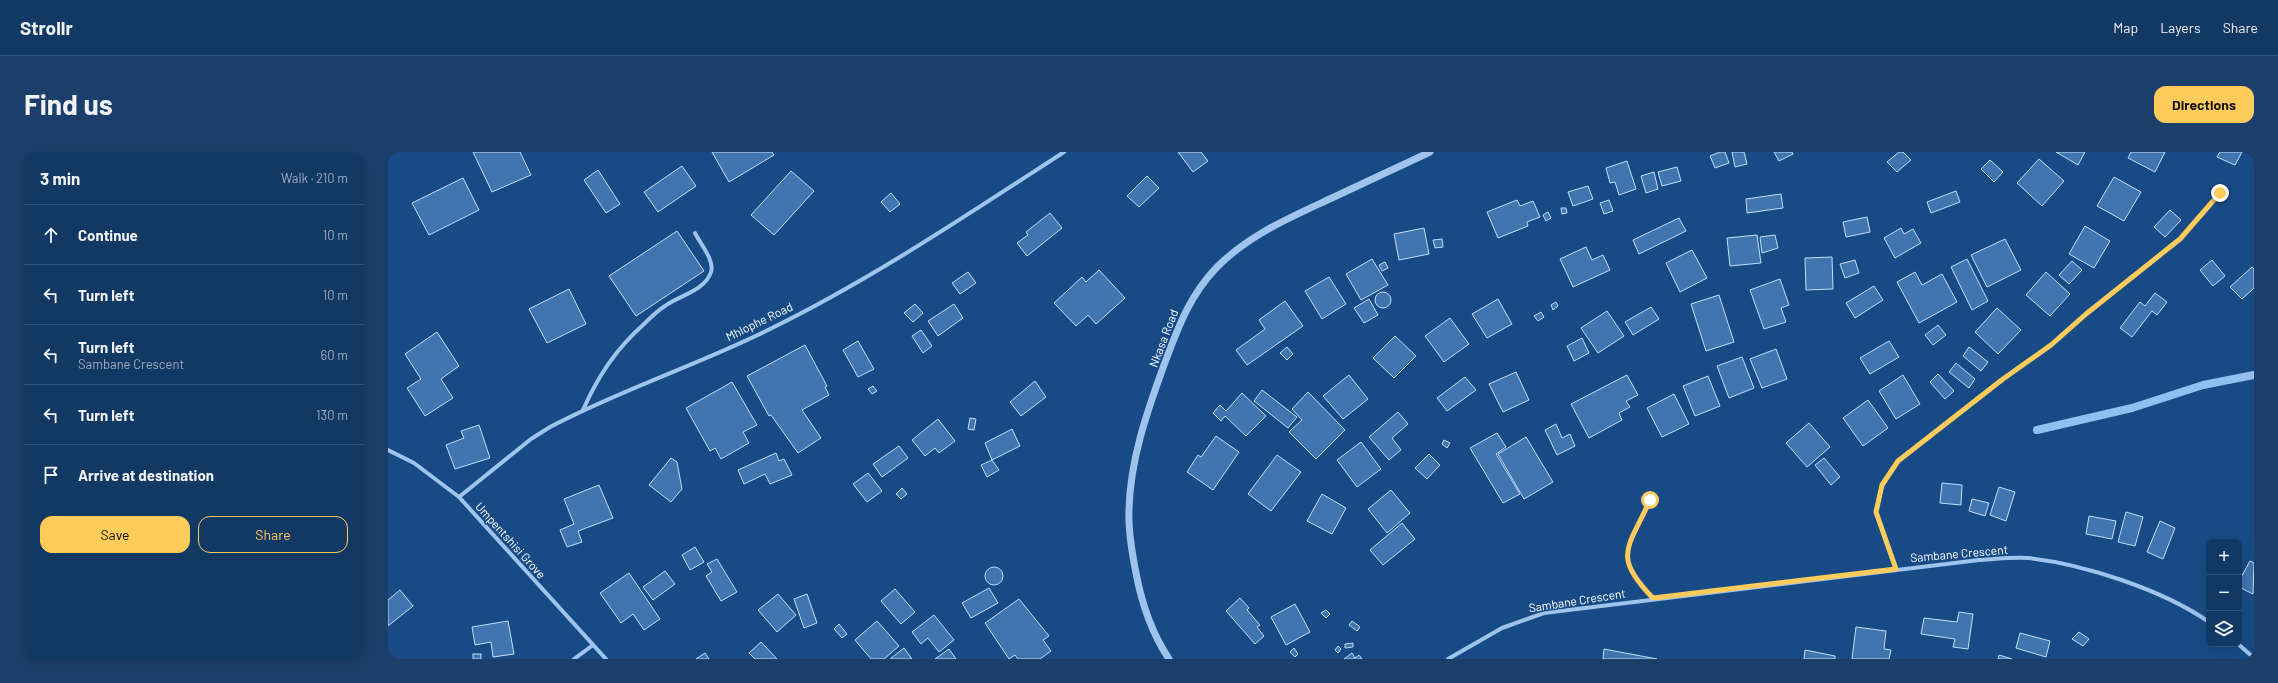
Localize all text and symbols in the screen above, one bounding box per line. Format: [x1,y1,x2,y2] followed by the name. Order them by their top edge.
[20,16,73,39] text: Strollr
[2113,19,2138,36] text: Map
[2160,19,2201,36] text: Layers
[2223,19,2258,36] text: Share
[2154,86,2254,123] button: Directions
[24,87,113,121] text: Find us
[40,168,80,188] text: 3 min
[281,170,348,186] text: Walk · 210 m
[2211,184,2229,202] route end
[40,224,62,246] icon: ahead
[78,226,138,244] text: Continue
[323,227,348,243] text: 10 m
[40,284,62,306] icon: left
[78,286,134,304] text: Turn left
[323,287,348,303] text: 10 m
[723,299,795,343] street label: Mhlophe Road
[1146,307,1180,369] street label: Nkasa Road
[78,338,134,356] text: Turn left
[40,344,62,366] icon: left
[321,347,348,363] text: 60 m
[78,356,184,372] text: Sambane Crescent
[40,404,62,426] icon: left
[78,406,134,424] text: Turn left
[316,407,348,423] text: 130 m
[40,464,62,486] icon: arrive
[78,466,214,484] text: Arrive at destination
[1641,491,1659,509] route start
[473,499,549,581] street label: Umpentshisi Grove
[40,516,190,553] button: Save
[198,516,348,553] button: Share
[2206,539,2242,647] map controls
[2206,539,2242,575] button: +
[1910,542,2008,564] street label: Sambane Crescent
[2206,575,2242,611] button: −
[1528,585,1626,615] street label: Sambane Crescent
[2206,611,2242,647] button: layers

